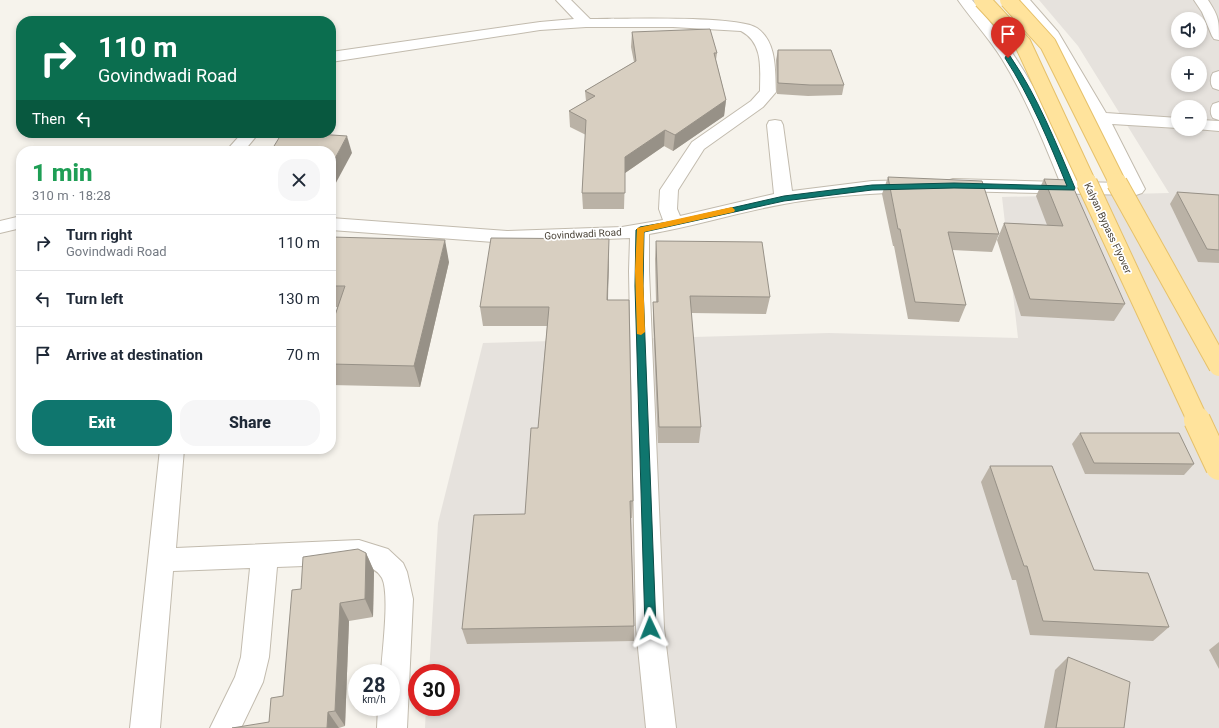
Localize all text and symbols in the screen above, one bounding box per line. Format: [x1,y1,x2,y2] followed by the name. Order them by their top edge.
[1171,12,1207,136] map controls
[1171,12,1207,48] button: sound
[991,17,1025,58] pin
[997,23,1019,45] icon: arrive
[98,31,177,64] text: 110 m
[32,32,84,84] icon: right
[1171,56,1207,92] button: +
[98,65,237,86] text: Govindwadi Road
[1171,100,1207,136] button: −
[73,108,95,130] icon: left
[32,110,65,128] text: Then
[32,159,93,187] text: 1 min
[278,159,320,201] button: close
[1082,181,1134,276] street label: Kalyan Bypass Flyover
[32,188,111,203] text: 310 m · 18:28
[66,226,132,244] text: Turn right
[544,226,622,242] street label: Govindwadi Road
[32,232,54,254] icon: right
[278,234,320,252] text: 110 m
[66,244,167,259] text: Govindwadi Road
[32,288,54,310] icon: left
[66,290,123,308] text: Turn left
[278,290,320,308] text: 130 m
[32,344,54,366] icon: arrive
[66,346,203,364] text: Arrive at destination
[286,346,320,364] text: 70 m
[32,400,172,446] button: Exit
[180,400,320,446] button: Share
[629,607,671,649] position arrow
[408,664,460,716] speed limit sign: 30
[363,673,385,697] text: 28
[362,694,386,705] text: km/h

